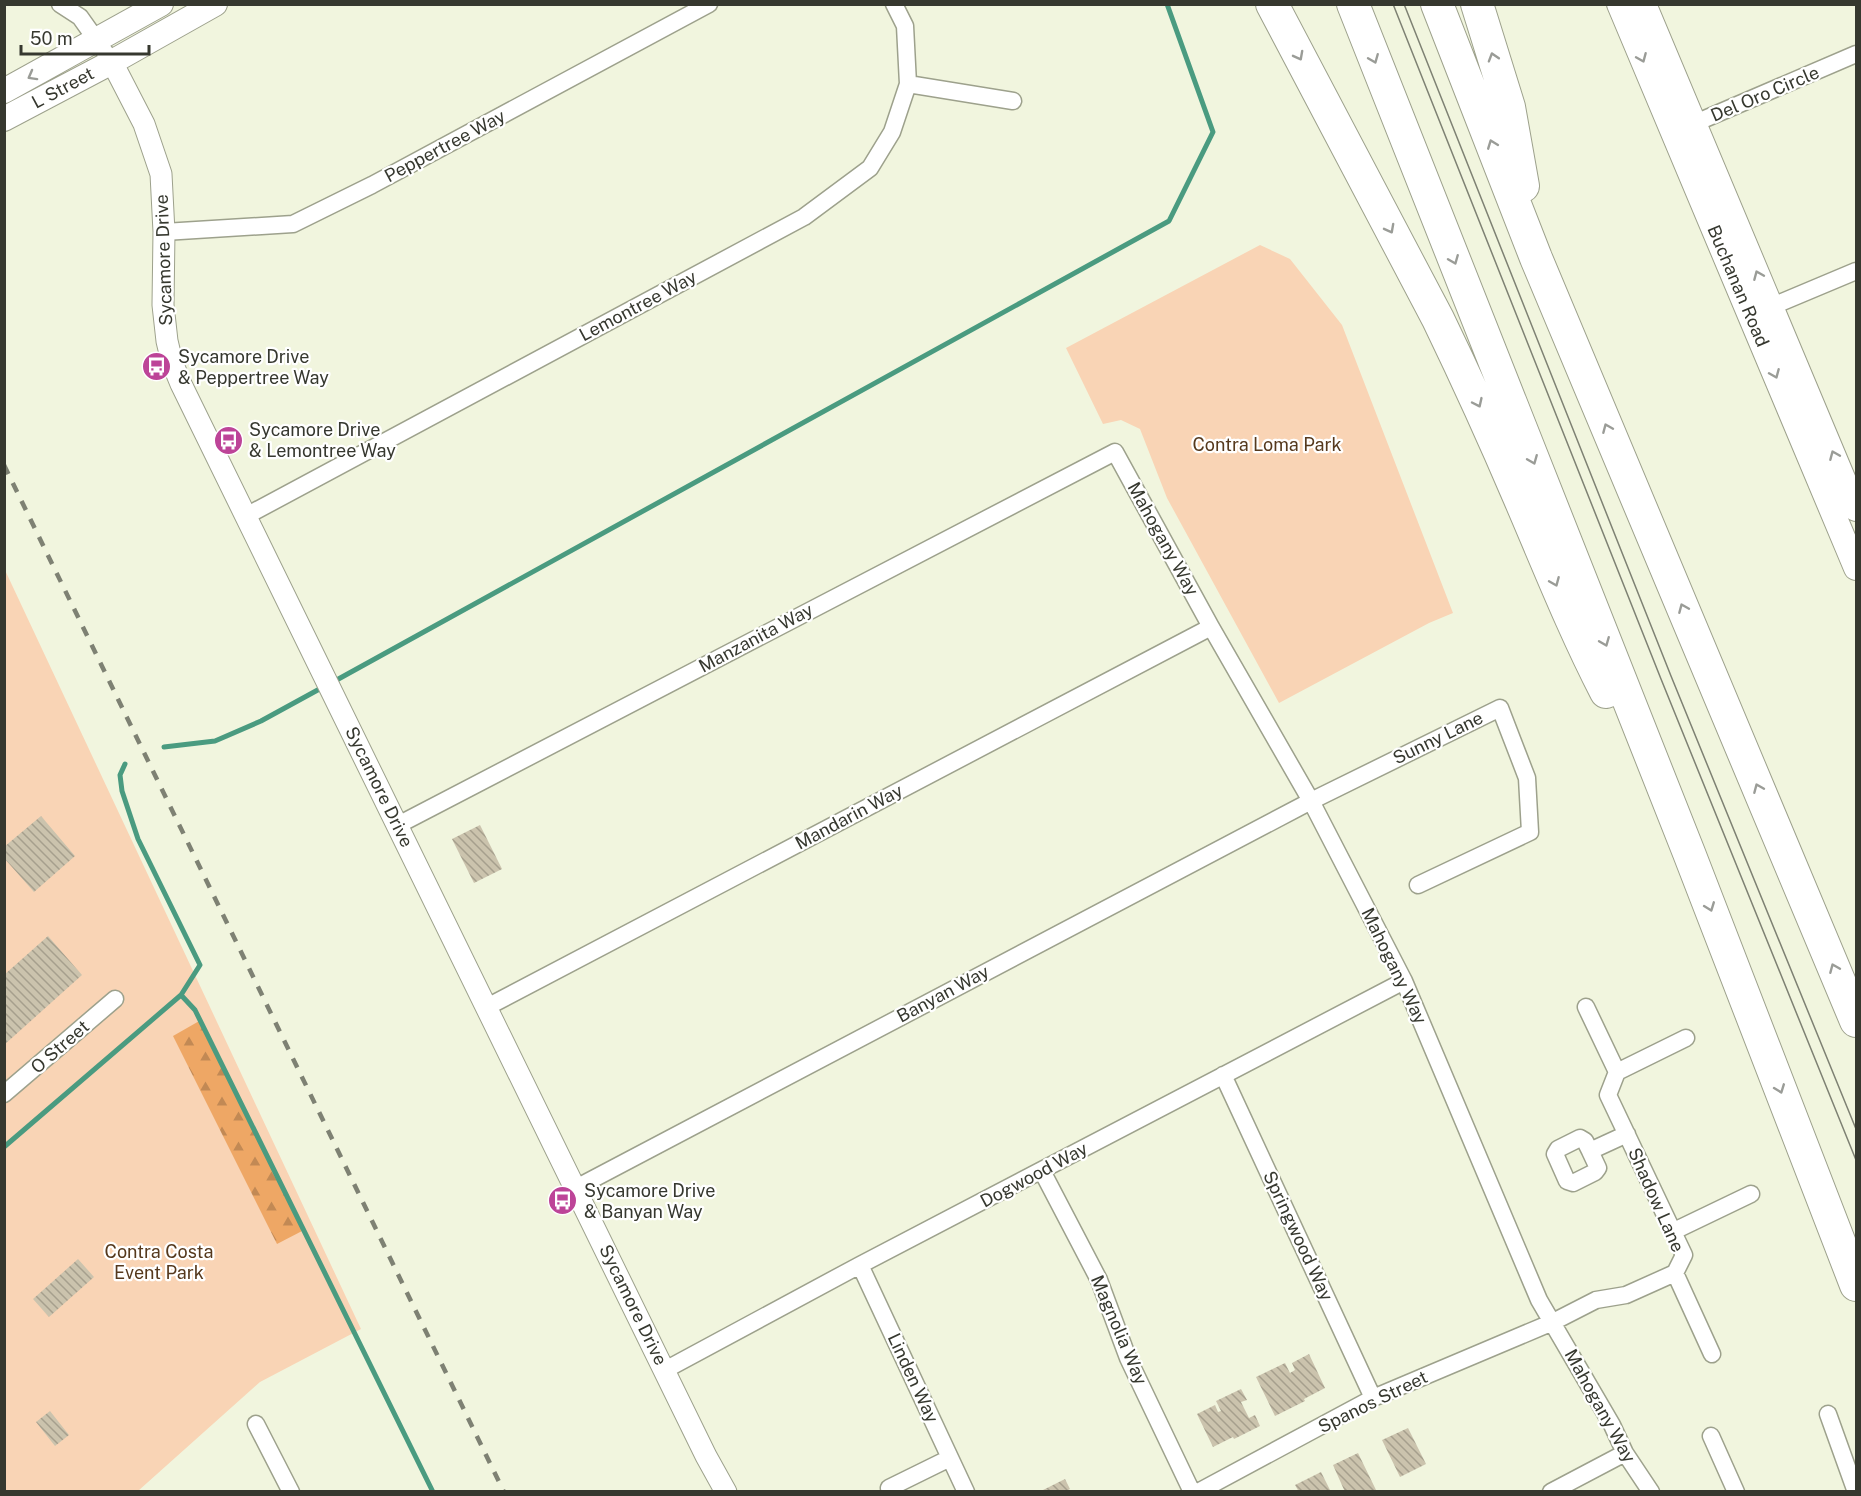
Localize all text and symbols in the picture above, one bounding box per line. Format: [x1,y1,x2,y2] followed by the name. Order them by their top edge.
[21,18,148,56] scale bar
[30,28,73,49] text: 50 m
[1292,50,1303,61] one-way arrow
[1488,52,1500,63] one-way arrow
[1635,52,1647,63] one-way arrow
[1367,53,1379,64] one-way arrow
[1707,61,1822,126] street label: Del Oro Circle
[28,62,97,113] street label: L Street
[28,68,38,80] one-way arrow
[381,105,509,186] street label: Peppertree Way
[1486,140,1499,150] one-way arrow
[151,194,176,326] street label: Sycamore Drive
[1383,222,1394,233] one-way arrow
[1703,222,1774,350] street label: Buchanan Road
[1447,253,1459,264] one-way arrow
[576,266,700,345] street label: Lemontree Way
[1753,271,1765,282] one-way arrow
[178,346,329,388] place label: Sycamore Drive & Peppertree Way
[141,351,173,383] bus stop icon: Sycamore Drive & Peppertree Way
[1768,367,1780,378] one-way arrow
[1470,396,1482,407] one-way arrow
[249,419,396,461] place label: Sycamore Drive & Lemontree Way
[1602,423,1614,434] one-way arrow
[212,424,244,456] bus stop icon: Sycamore Drive & Lemontree Way
[1192,434,1342,455] park label: Contra Loma Park
[1829,450,1841,461] one-way arrow
[1526,455,1539,465] one-way arrow
[1124,478,1203,599] street label: Mahogany Way
[1548,576,1560,587] one-way arrow
[695,598,817,676] street label: Manzanita Way
[1678,603,1690,614] one-way arrow
[1598,635,1610,646] one-way arrow
[1389,707,1486,768] street label: Sunny Lane
[341,723,418,850] street label: Sycamore Drive
[792,779,906,854] street label: Mandarin Way
[1753,783,1765,794] one-way arrow
[1703,901,1715,912] one-way arrow
[1357,904,1432,1028] street label: Mahogany Way
[893,960,993,1027] street label: Banyan Way
[1829,963,1841,974] one-way arrow
[26,1016,93,1078] street label: O Street
[1773,1083,1785,1094] one-way arrow
[977,1137,1091,1212] street label: Dogwood Way
[1624,1144,1689,1255] street label: Shadow Lane
[1259,1168,1338,1304] street label: Springwood Way
[584,1180,715,1222] place label: Sycamore Drive & Banyan Way
[547,1185,579,1217] bus stop icon: Sycamore Drive & Banyan Way
[105,1241,213,1283] park label: Contra Costa Event Park
[595,1241,672,1368] street label: Sycamore Drive
[1087,1272,1152,1388] street label: Magnolia Way
[884,1330,943,1426] street label: Linden Way
[1561,1345,1640,1466] street label: Mahogany Way
[1315,1366,1431,1437] street label: Spanos Street

